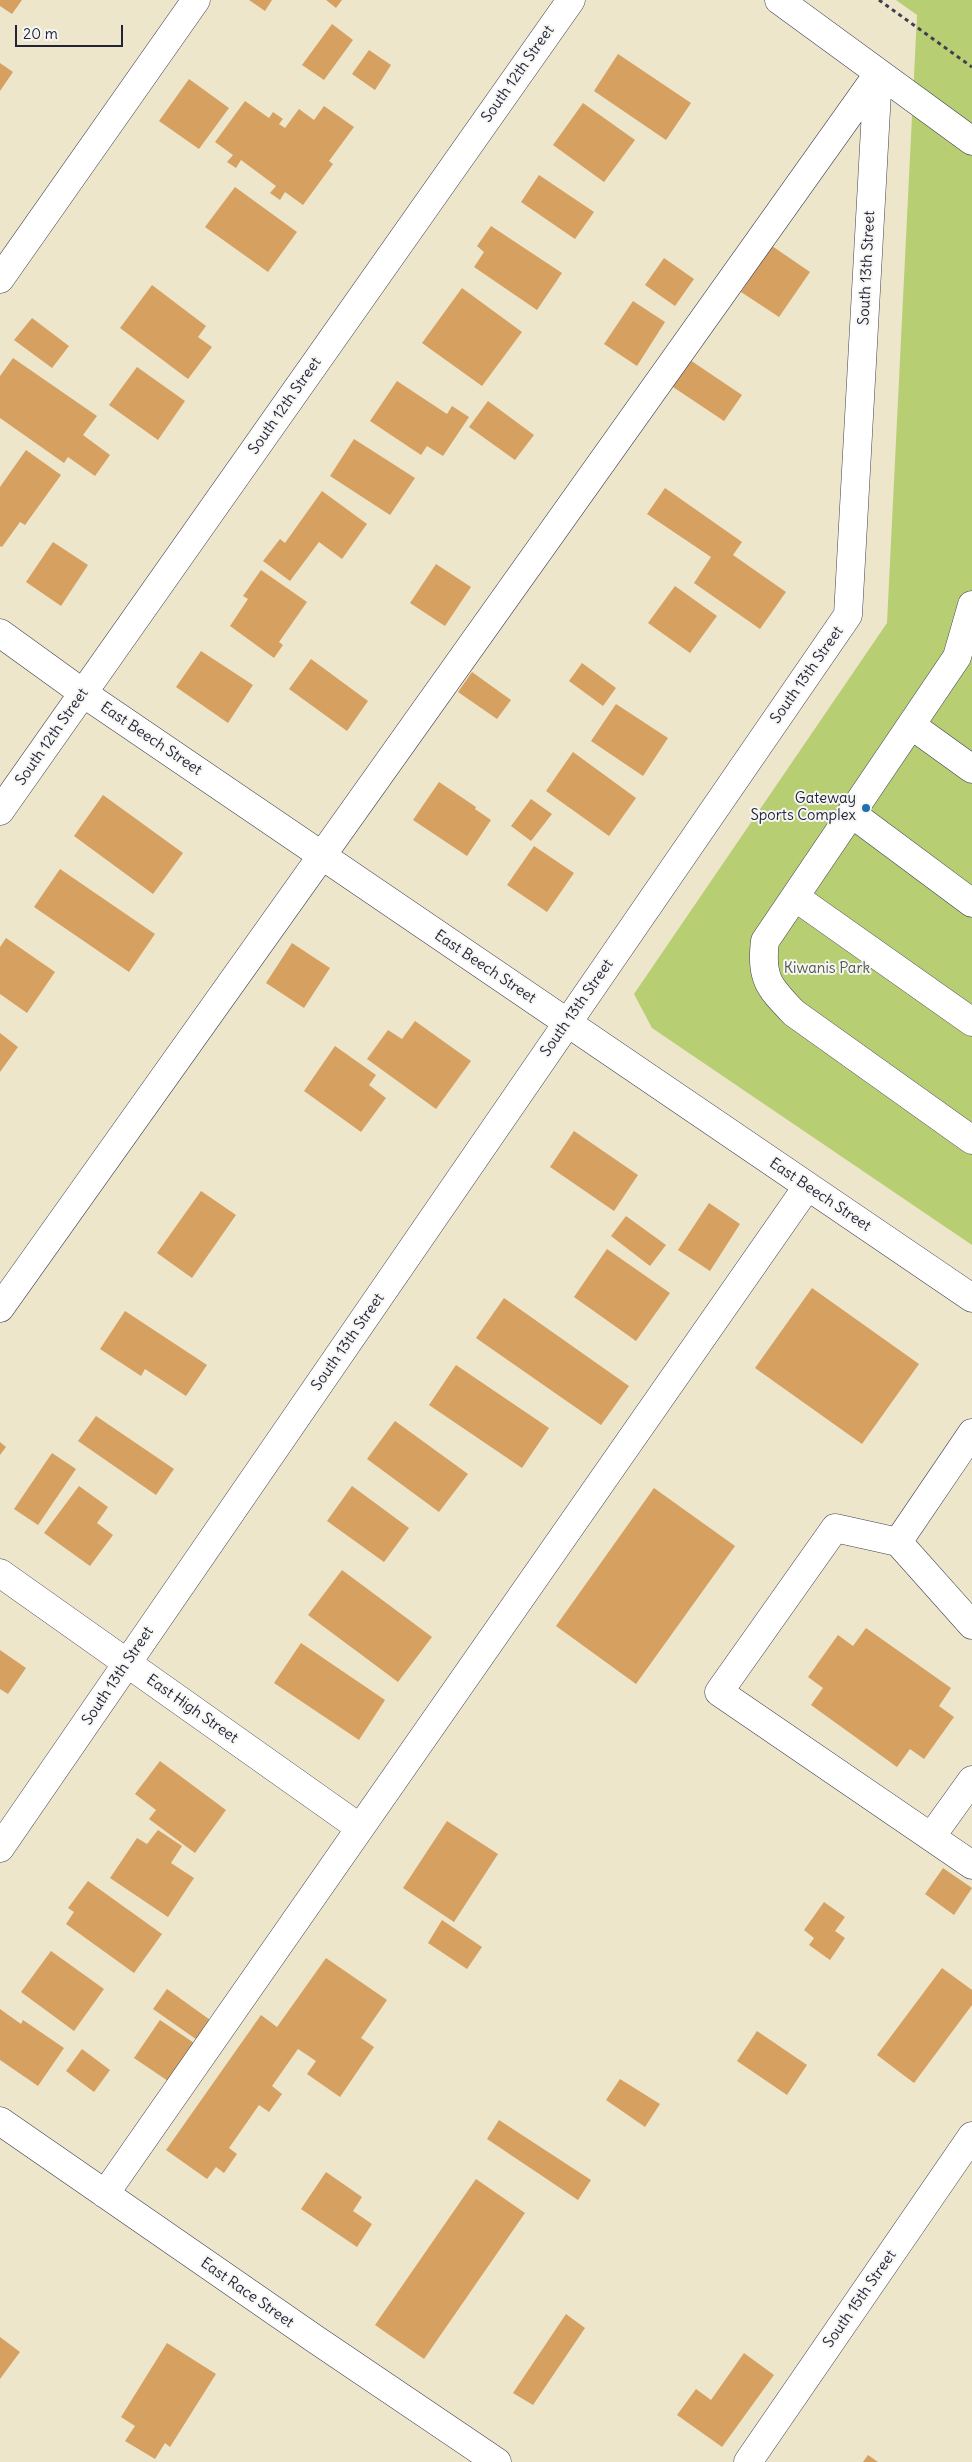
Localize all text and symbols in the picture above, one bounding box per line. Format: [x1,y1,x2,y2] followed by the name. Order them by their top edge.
[18,15,125,47] scale bar
[478,22,558,126] street label: South 12th Street
[23,24,58,43] text: 20 m
[855,210,879,326] street label: South 13th Street
[245,354,325,458] street label: South 12th Street
[767,623,847,727] street label: South 13th Street
[12,685,92,789] street label: South 12th Street
[97,698,205,780] street label: East Beech Street
[750,790,856,825] place label: Gateway Sports Complex
[860,802,872,814] marker: Gateway Sports Complex
[431,926,539,1008] street label: East Beech Street
[537,956,617,1060] street label: South 13th Street
[784,960,870,978] park label: Kiwanis Park
[766,1154,874,1236] street label: East Beech Street
[308,1290,388,1394] street label: South 13th Street
[78,1623,158,1729] street label: South 13th Street
[143,1671,241,1747] street label: East High Street
[820,2247,900,2351] street label: South 15th Street
[197,2254,297,2332] street label: East Race Street

